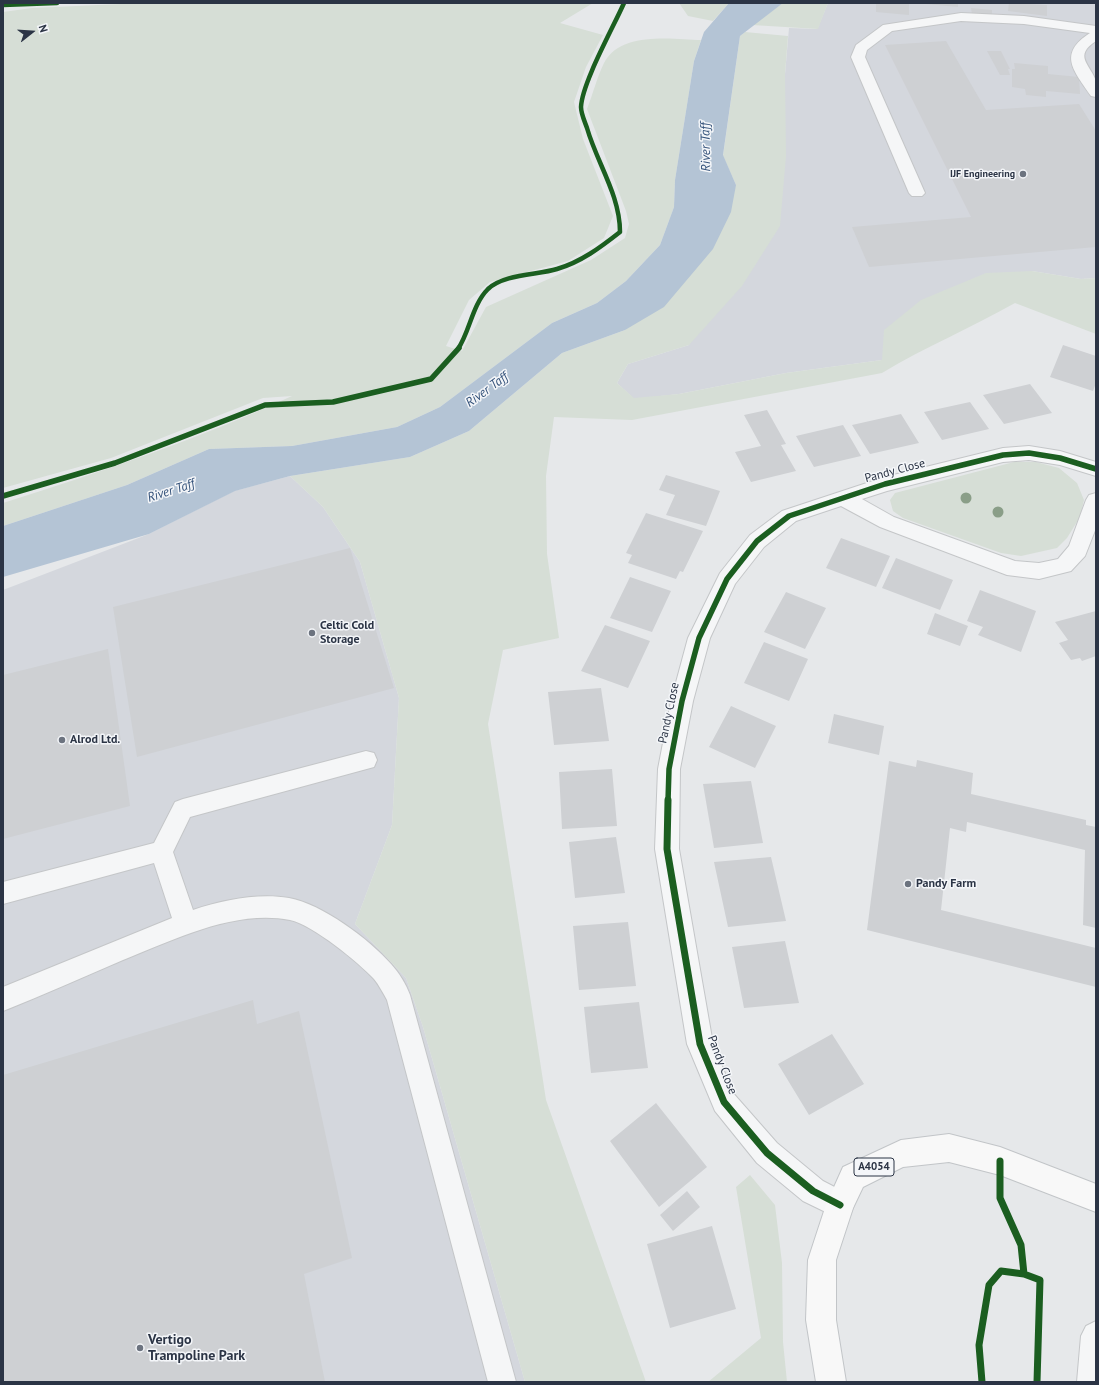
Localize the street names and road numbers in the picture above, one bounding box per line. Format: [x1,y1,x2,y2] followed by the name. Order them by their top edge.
[863,456,927,486] street label: Pandy Close
[656,681,682,745] street label: Pandy Close
[704,1033,740,1097] street label: Pandy Close
[854,1158,894,1176] road number: A4054

